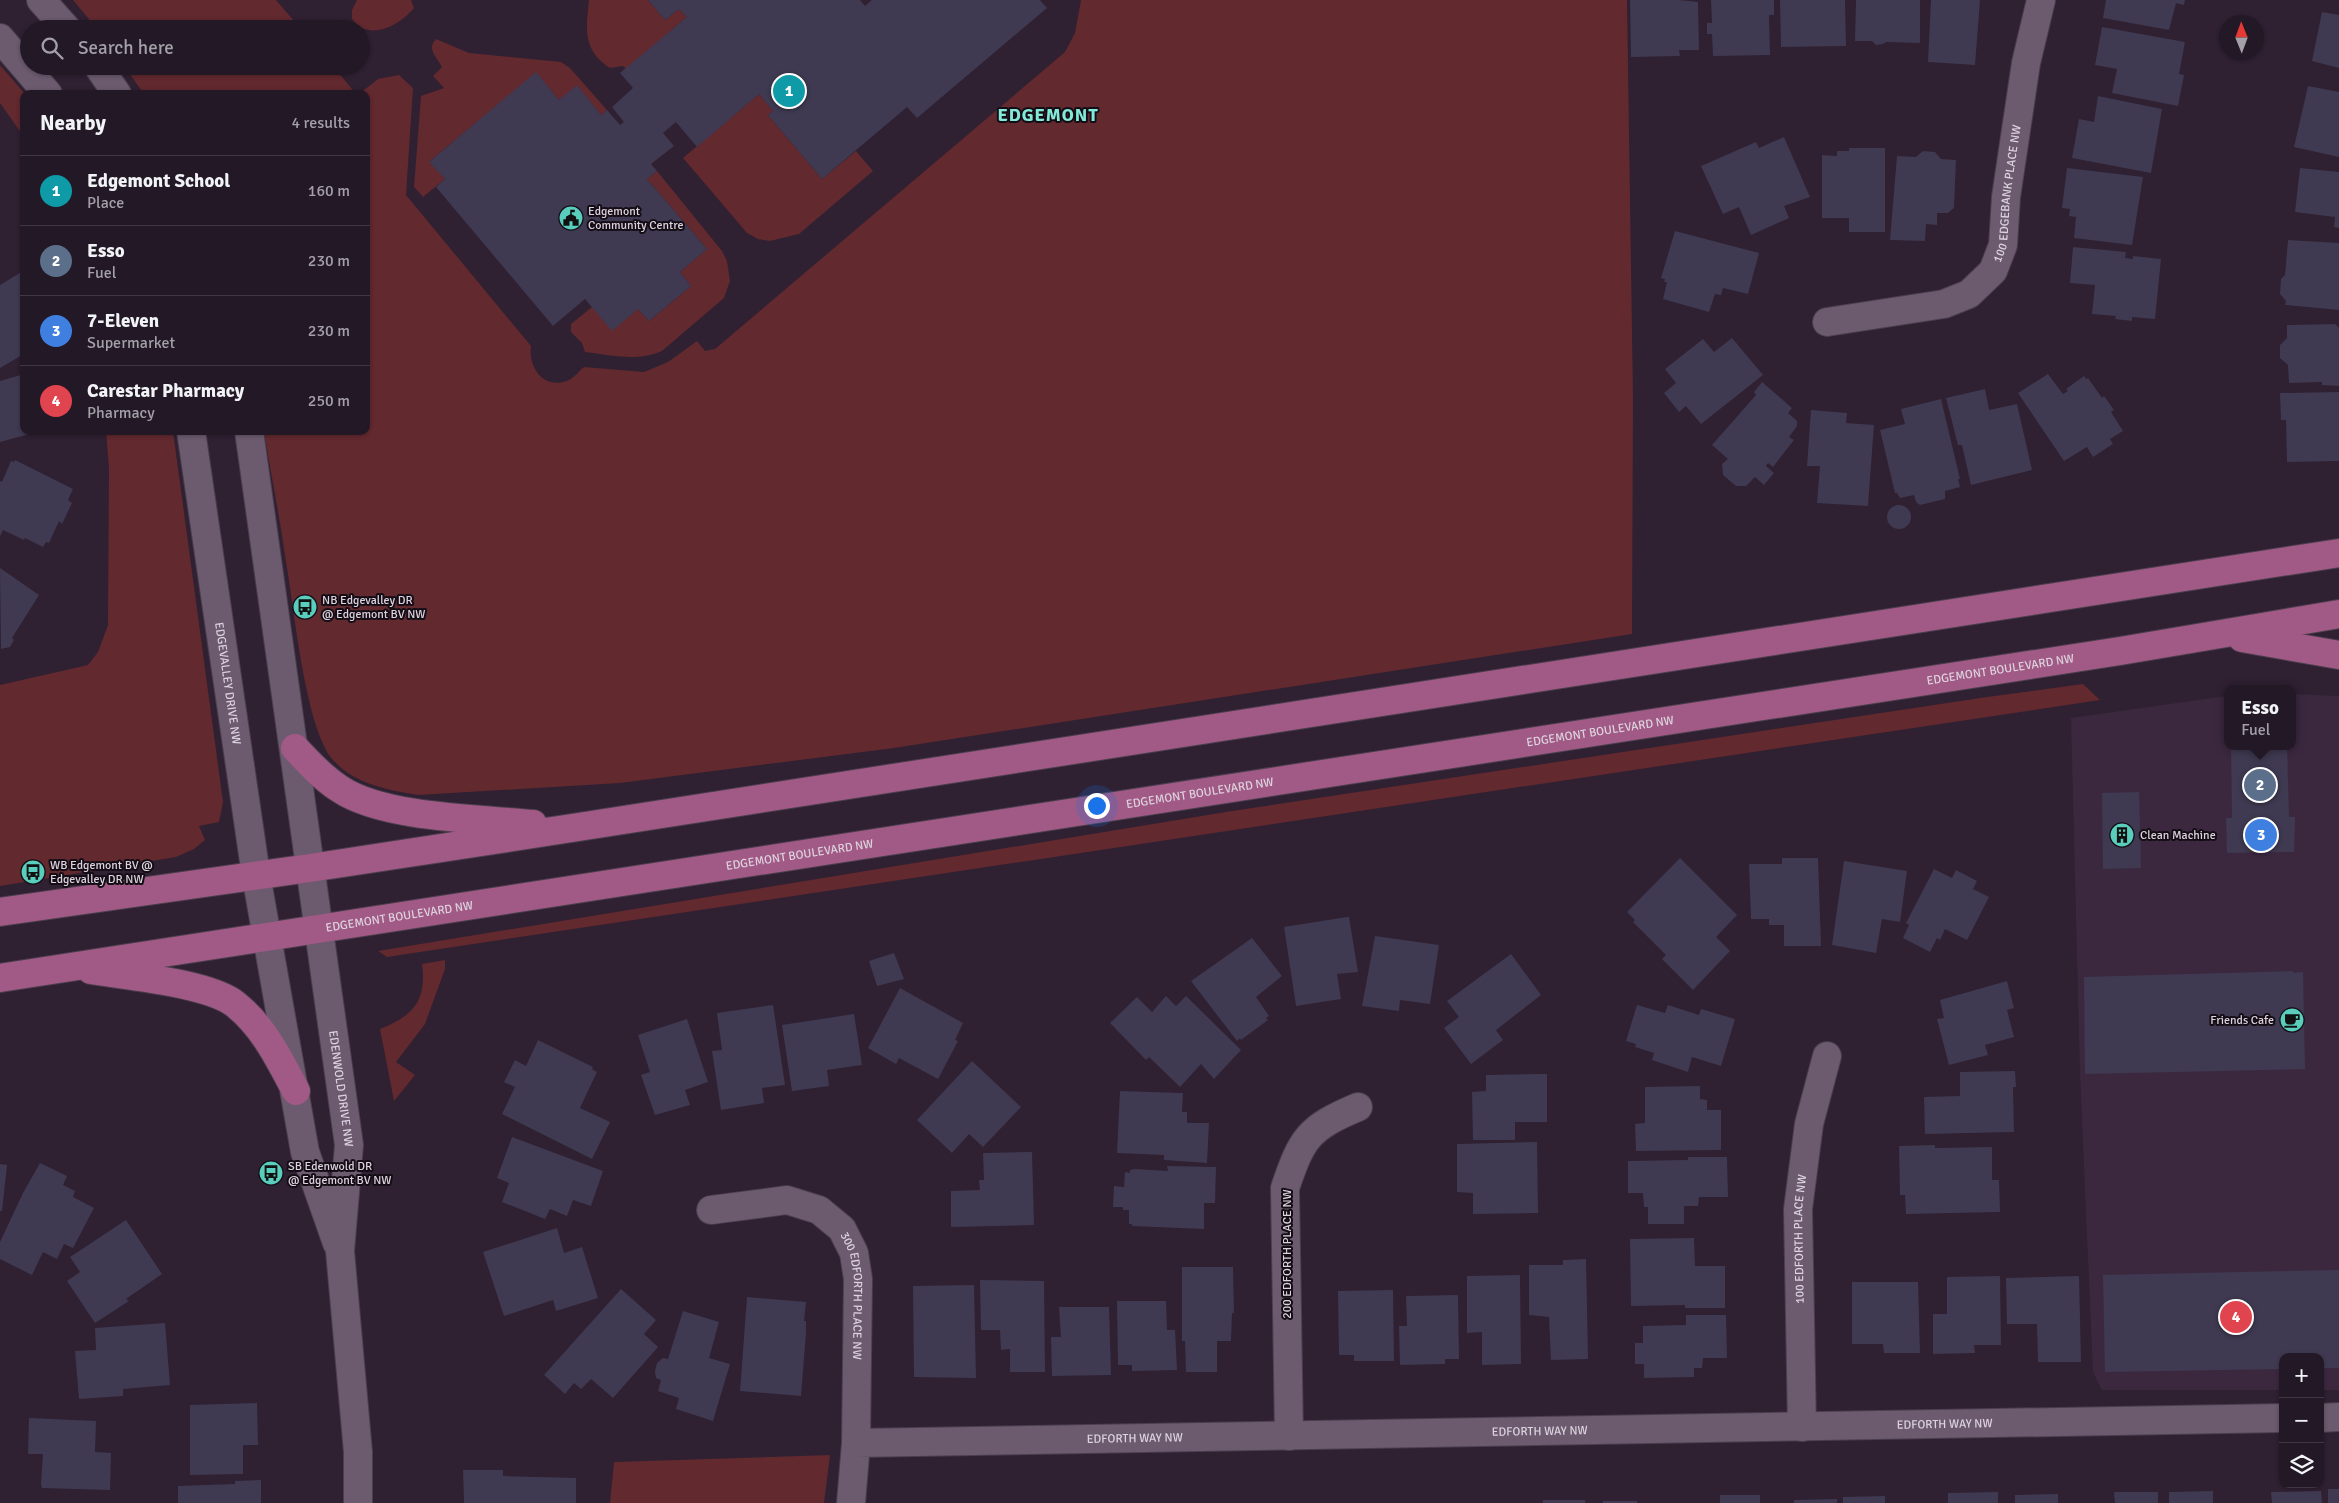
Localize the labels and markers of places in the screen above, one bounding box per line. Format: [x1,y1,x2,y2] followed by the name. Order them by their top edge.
[773,72,805,110] pin: 1
[588,204,683,233] place label: Edgemont Community Centre
[558,205,584,231] public building icon: Edgemont Community Centre
[322,593,426,622] place label: NB Edgevalley DR @ Edgemont BV NW
[292,594,318,620] bus stop icon: NB Edgevalley DR @ Edgemont BV NW
[2244,766,2276,804] pin: 2
[2245,816,2277,854] pin: 3
[2109,822,2135,848] building icon: Clean Machine
[2140,828,2216,843] place label: Clean Machine
[50,858,153,887] place label: WB Edgemont BV @ Edgevalley DR NW
[20,859,46,885] bus stop icon: WB Edgemont BV @ Edgevalley DR NW
[2279,1007,2305,1033] cafe icon: Friends Cafe
[2210,1013,2274,1028] place label: Friends Cafe
[288,1159,392,1188] place label: SB Edenwold DR @ Edgemont BV NW
[258,1160,284,1186] bus stop icon: SB Edenwold DR @ Edgemont BV NW
[2220,1298,2252,1336] pin: 4

